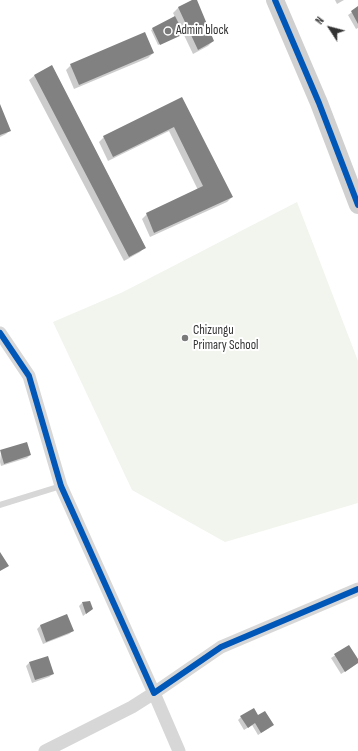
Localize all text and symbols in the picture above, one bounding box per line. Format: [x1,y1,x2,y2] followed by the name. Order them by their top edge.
[310,8,350,48] north arrow
[313,14,327,27] text: N
[176,23,229,39] place label: Admin block
[163,26,173,36] marker: Admin block
[193,323,258,354] place label: Chizungu Primary School
[180,333,190,343] marker: Chizungu Primary School

